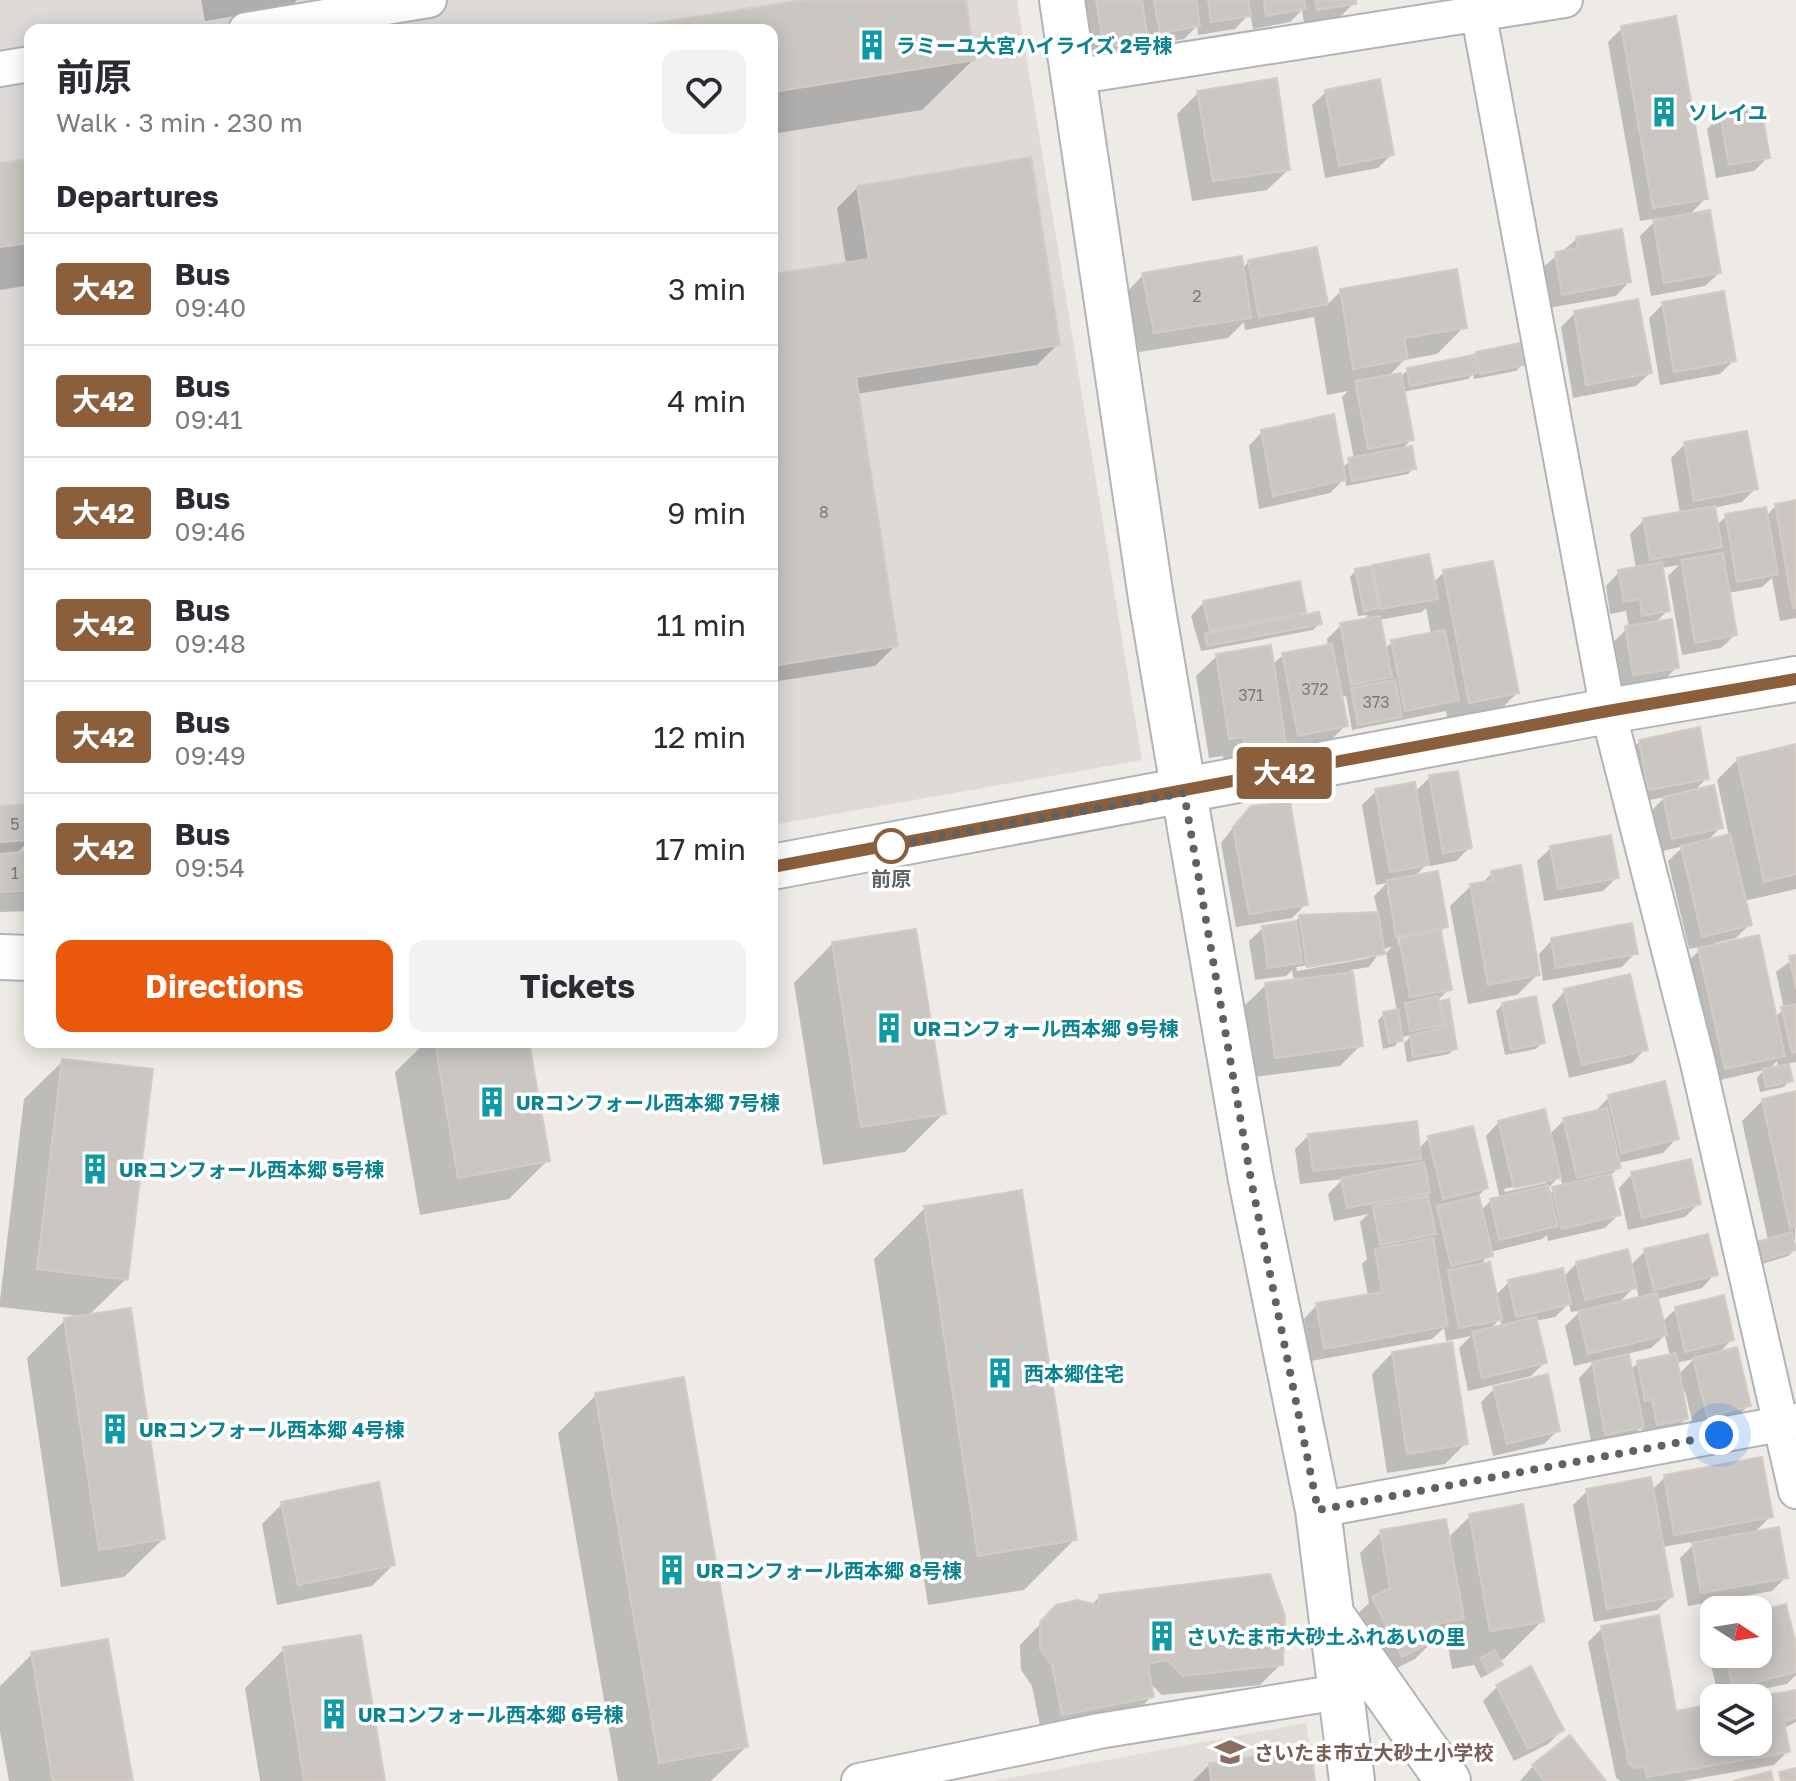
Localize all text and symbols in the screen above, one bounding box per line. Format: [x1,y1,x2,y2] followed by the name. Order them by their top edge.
[855,28,889,62] building icon: ラミーユ大宮ハイライズ 2号棟
[896,33,1172,57] place label: ラミーユ大宮ハイライズ 2号棟
[662,50,746,134] button: heart
[56,54,132,99] text: 前原
[1647,95,1681,129] building icon: ソレイユ
[1688,100,1768,124] place label: ソレイユ
[56,107,303,138] text: Walk · 3 min · 230 m
[56,178,219,214] text: Departures
[175,256,230,292] text: Bus
[668,271,746,307] text: 3 min
[72,272,135,305] text: 大42
[1192,286,1202,306] house number: 2
[175,292,246,323] text: 09:40
[175,368,230,404] text: Bus
[667,383,746,419] text: 4 min
[72,384,135,417] text: 大42
[175,404,243,435] text: 09:41
[175,480,230,516] text: Bus
[667,495,746,531] text: 9 min
[72,496,135,529] text: 大42
[819,502,829,522] house number: 8
[175,516,246,547] text: 09:46
[175,592,230,628] text: Bus
[656,607,746,643] text: 11 min
[72,608,135,641] text: 大42
[175,628,246,659] text: 09:48
[1301,679,1329,699] house number: 372
[1238,685,1264,705] house number: 371
[1362,692,1390,712] house number: 373
[175,704,230,740] text: Bus
[654,719,746,755] text: 12 min
[72,720,135,753] text: 大42
[175,740,246,771] text: 09:49
[1238,747,1330,799] line badge: 大42
[1253,756,1315,789] text: 大42
[10,814,20,834] house number: 5
[175,816,230,852] text: Bus
[874,829,908,863] marker: 前原
[655,831,746,867] text: 17 min
[72,832,135,865] text: 大42
[175,852,245,883] text: 09:54
[11,863,19,883] house number: 1
[871,866,911,890] place label: 前原
[56,940,393,1032] button: Directions
[409,940,746,1032] button: Tickets
[872,1011,906,1045] building icon: URコンフォール西本郷 9号棟
[913,1016,1179,1040] place label: URコンフォール西本郷 9号棟
[475,1085,509,1119] building icon: URコンフォール西本郷 7号棟
[516,1090,780,1114] place label: URコンフォール西本郷 7号棟
[78,1152,112,1186] building icon: URコンフォール西本郷 5号棟
[119,1157,384,1181] place label: URコンフォール西本郷 5号棟
[983,1356,1017,1390] building icon: 西本郷住宅
[1024,1361,1124,1385] place label: 西本郷住宅
[98,1412,132,1446] building icon: URコンフォール西本郷 4号棟
[1699,1415,1739,1455] your location
[139,1417,404,1441] place label: URコンフォール西本郷 4号棟
[655,1553,689,1587] building icon: URコンフォール西本郷 8号棟
[696,1558,962,1582] place label: URコンフォール西本郷 8号棟
[1700,1596,1772,1668] north arrow
[1700,1596,1772,1756] map controls
[1145,1619,1179,1653] building icon: さいたま市大砂土ふれあいの里
[1186,1624,1465,1648] place label: さいたま市大砂土ふれあいの里
[1700,1684,1772,1756] button: layers
[317,1697,351,1731] building icon: URコンフォール西本郷 6号棟
[358,1702,624,1726] place label: URコンフォール西本郷 6号棟
[1213,1735,1247,1769] school or university icon: さいたま市立大砂土小学校
[1254,1740,1493,1764] place label: さいたま市立大砂土小学校

